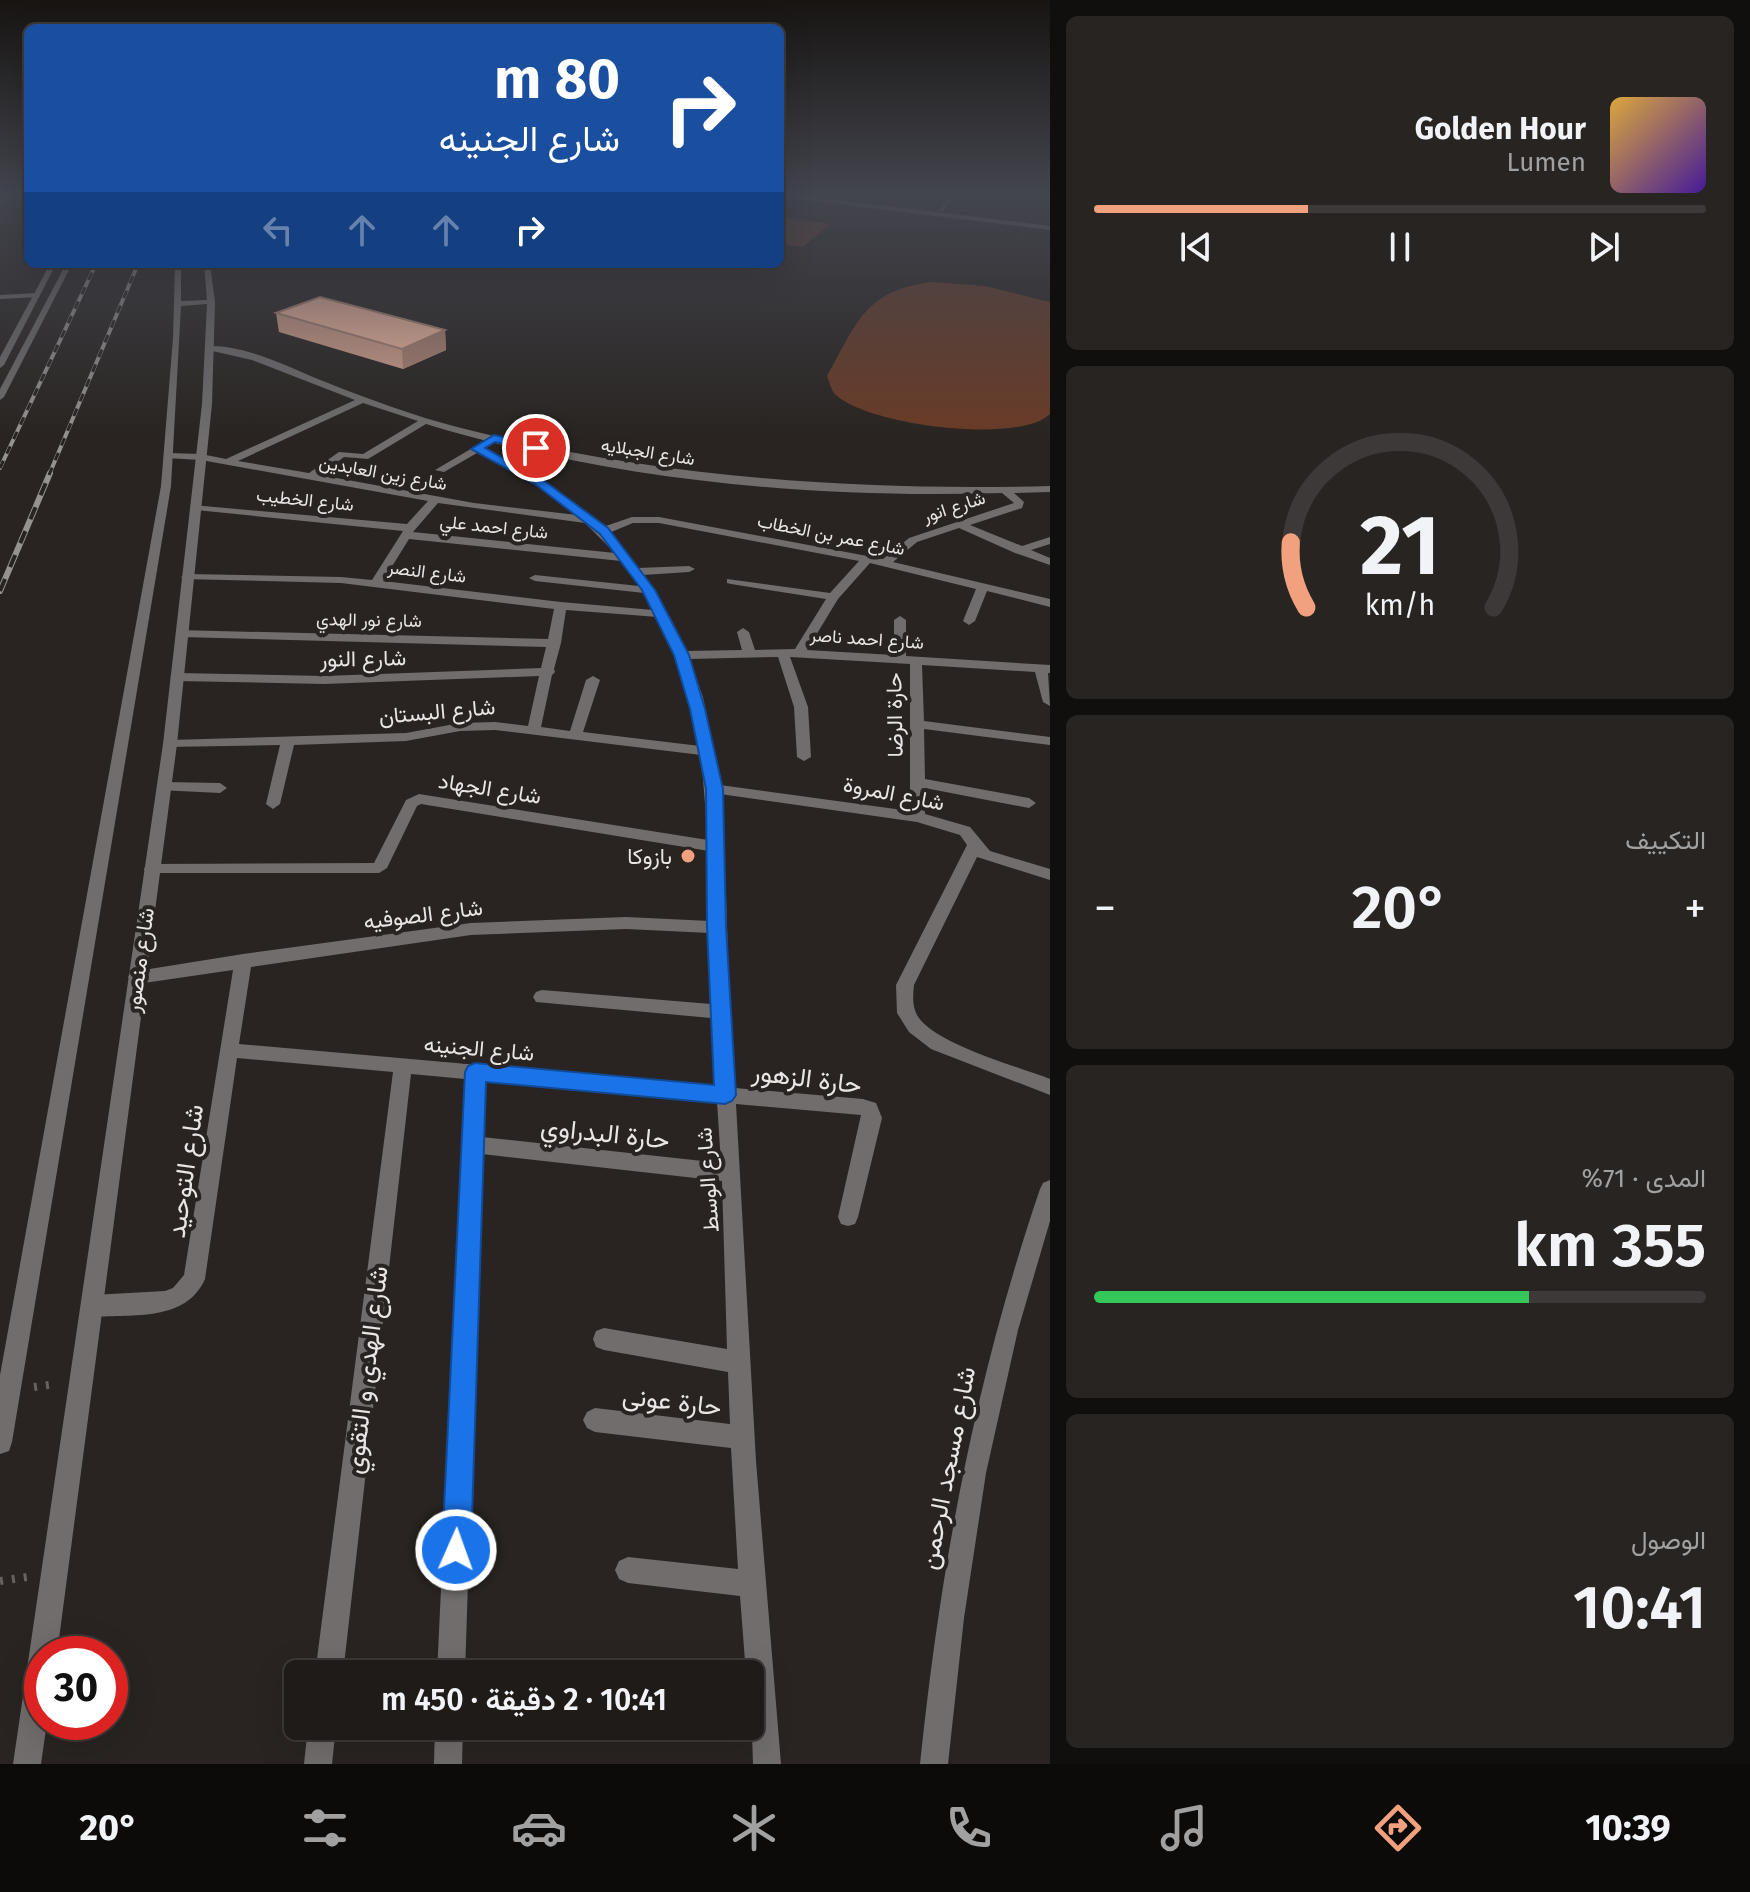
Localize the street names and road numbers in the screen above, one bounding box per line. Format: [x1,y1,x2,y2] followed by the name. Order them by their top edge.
[599,434,696,471] street label: شارع الجبلايه
[317,451,449,496] street label: شارع زين العابدين
[255,484,355,517] street label: شارع الخطيب
[919,487,988,529] street label: شارع انور
[438,510,549,548] street label: شارع احمد علي
[755,510,907,561] street label: شارع عمر بن الخطاب
[385,556,467,589] street label: شارع النصر
[316,608,422,636] street label: شارع نور الهدي
[808,624,924,655] street label: شارع احمد ناصر
[319,644,406,674] street label: شارع النور
[880,672,909,758] street label: حارة الرضا
[378,693,496,731] street label: شارع البستان
[436,767,543,811] street label: شارع الجهاد
[841,770,947,817] street label: شارع المروة
[362,894,484,936] street label: شارع الصوفيه
[119,906,161,1015] street label: شارع منصور
[423,1030,535,1068] street label: شارع الجنينه
[749,1056,863,1101] street label: حارة الزهور
[161,1102,212,1240] street label: شارع التوحيد
[538,1111,671,1161] street label: حارة البدراوي
[690,1126,726,1234] street label: شارع الوسط
[338,1264,400,1477] street label: شارع الهدي و التقوي
[913,1364,984,1573] street label: شارع مسجد الرحمن
[621,1380,723,1423] street label: حارة عونى

